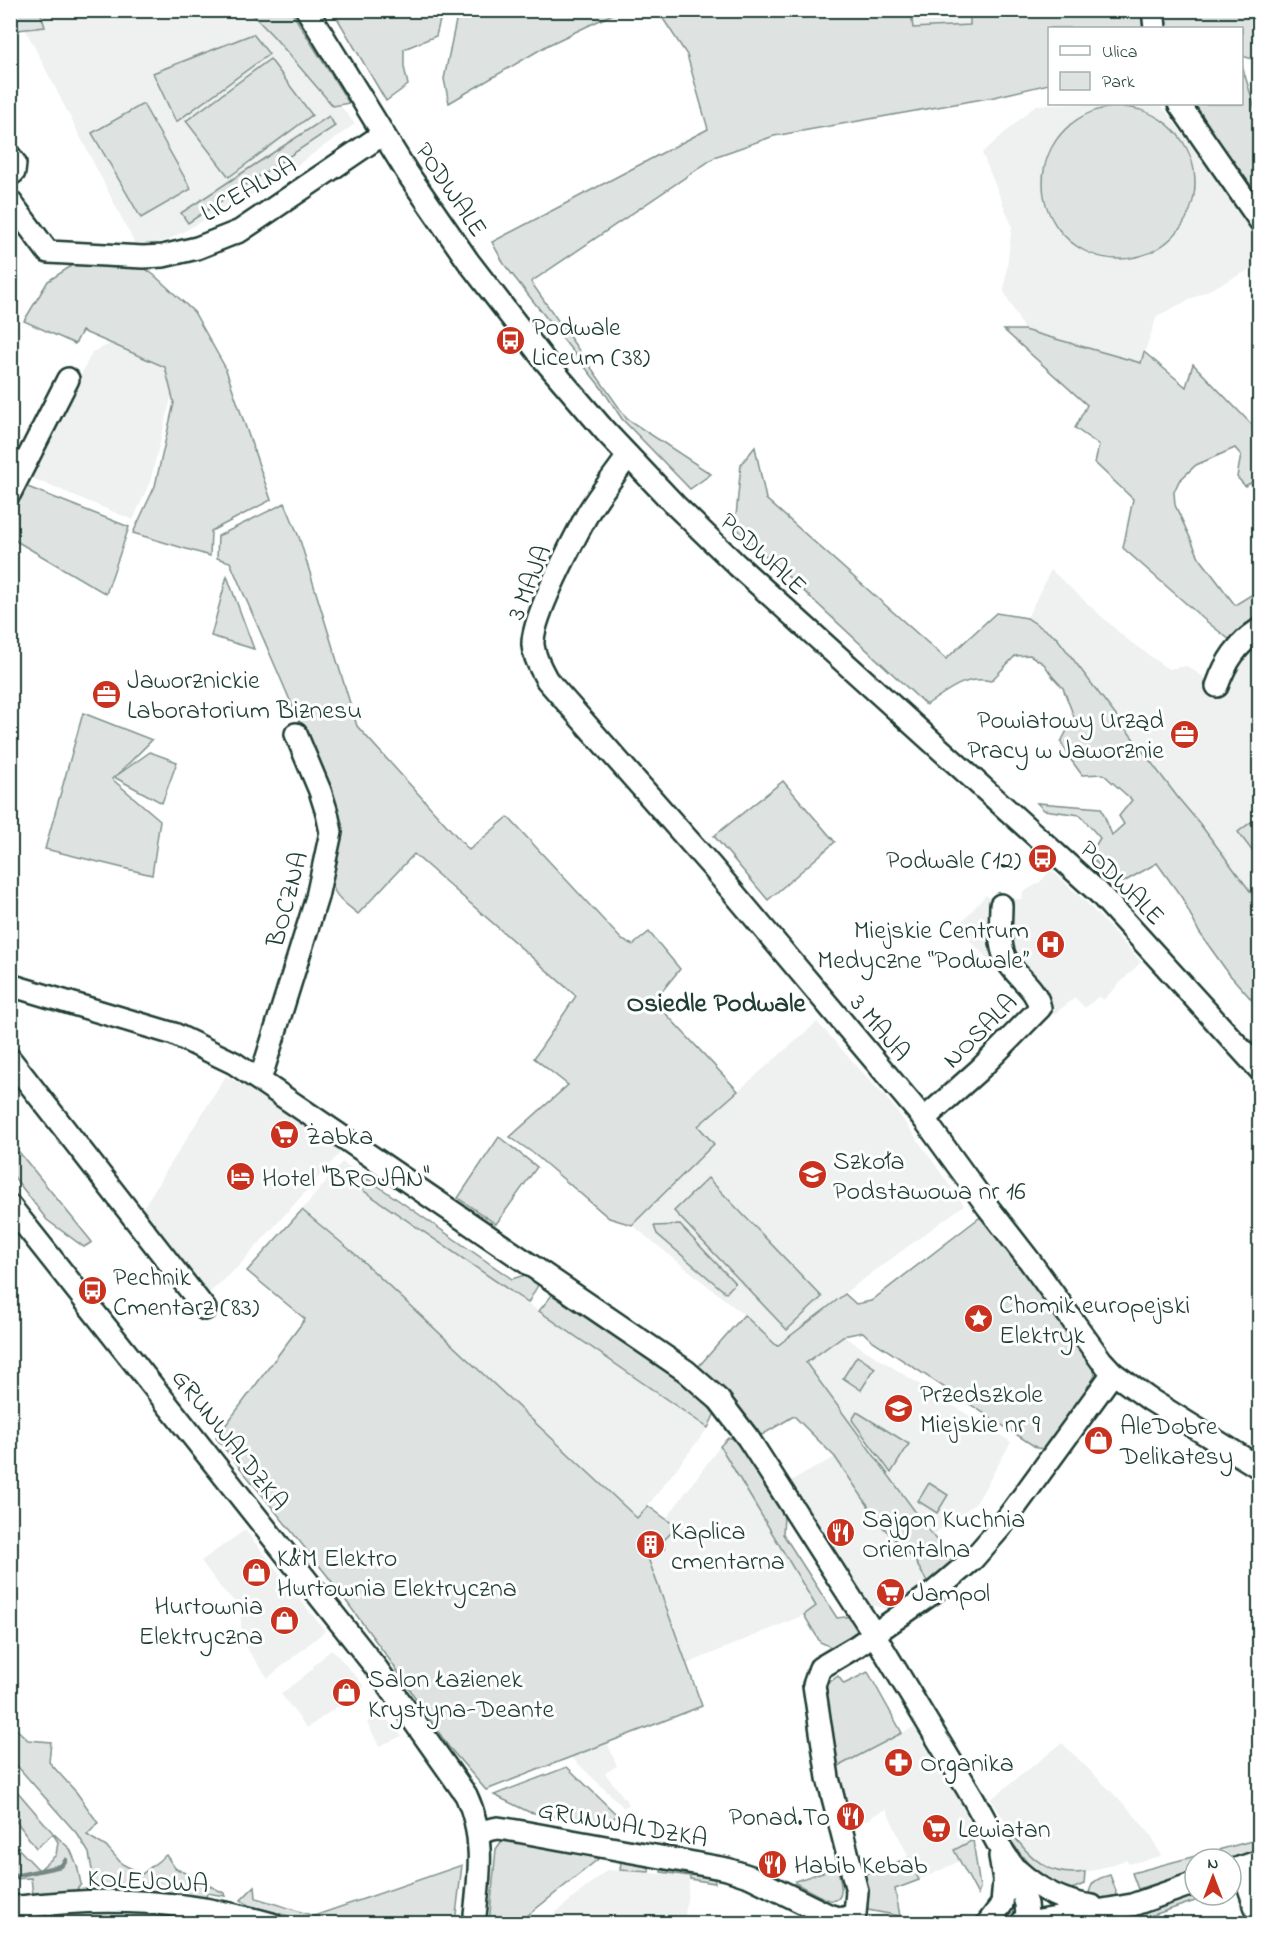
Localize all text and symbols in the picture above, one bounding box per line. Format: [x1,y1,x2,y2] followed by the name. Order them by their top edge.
[1048,27,1243,105] legend
[1102,40,1137,66] text: Ulica
[1102,70,1135,96] text: Park
[404,135,495,246] street label: PODWALE
[195,148,304,233] street label: LICEALNA
[532,310,650,378] place label: Podwale Liceum (38)
[495,325,527,357] bus stop icon: Podwale Liceum (38)
[710,505,814,606] street label: PODWALE
[499,540,563,626] street label: 3 MAJA
[127,663,362,731] place label: Jaworznickie Laboratorium Biznesu
[90,678,122,710] office icon: Jaworznickie Laboratorium Biznesu
[967,703,1164,771] place label: Powiatowy Urząd Pracy w Jaworznie
[1169,718,1201,750] office icon: Powiatowy Urząd Pracy w Jaworznie
[1069,833,1172,936] street label: PODWALE
[886,843,1021,881] place label: Podwale (12)
[1026,843,1058,875] bus stop icon: Podwale (12)
[258,848,320,953] street label: BOCZNA
[817,913,1029,981] place label: Miejskie Centrum Medyczne “Podwale”
[1034,928,1066,960] hospital icon: Miejskie Centrum Medyczne “Podwale”
[626,985,806,1024] district label: Osiedle Podwale
[935,986,1027,1078] street label: NOSALA
[839,987,918,1071] street label: 3 MAJA
[269,1119,301,1151] supermarket icon: Żabka
[306,1119,373,1157] place label: Żabka
[833,1144,1026,1212] place label: Szkoła Podstawowa nr 16
[796,1159,828,1191] school or university icon: Szkoła Podstawowa nr 16
[225,1161,257,1193] hotel icon: Hotel "BROJAN"
[262,1161,430,1199] place label: Hotel "BROJAN"
[113,1260,260,1328] place label: Pechnik Cmentarz (83)
[76,1275,108,1307] bus stop icon: Pechnik Cmentarz (83)
[999,1288,1190,1356] place label: Chomik europejski Elektryk
[962,1303,994,1335] place icon: Chomik europejski Elektryk
[161,1362,296,1520] street label: GRUNWALDZKA
[920,1377,1043,1445] place label: Przedszkole Miejskie nr 9
[883,1392,915,1424] school or university icon: Przedszkole Miejskie nr 9
[1119,1409,1233,1477] place label: AleDobre Delikatesy
[1083,1424,1115,1456] shop icon: AleDobre Delikatesy
[862,1502,1025,1570] place label: Sajgon Kuchnia Orientalna
[671,1514,785,1582] place label: Kaplica cmentarna
[825,1517,857,1549] restaurant icon: Sajgon Kuchnia Orientalna
[634,1529,666,1561] building icon: Kaplica cmentarna
[277,1541,517,1609] place label: K&M Elektro Hurtownia Elektryczna
[240,1556,272,1588] shop icon: K&M Elektro Hurtownia Elektryczna
[875,1576,907,1608] supermarket icon: Jampol
[912,1576,990,1614] place label: Jampol
[139,1589,263,1657] place label: Hurtownia Elektryczna
[268,1604,300,1636] shop icon: Hurtownia Elektryczna
[368,1662,554,1730] place label: Salon Łazienek Krystyna-Deante
[331,1677,363,1709] shop icon: Salon Łazienek Krystyna-Deante
[883,1746,915,1778] pharmacy icon: Organika
[920,1746,1014,1784] place label: Organika
[535,1792,710,1860] street label: GRUNWALDZKA
[729,1800,830,1838] place label: Ponad.To
[835,1800,867,1832] restaurant icon: Ponad.To
[921,1812,953,1844] supermarket icon: Lewiatan
[958,1812,1051,1850] place label: Lewiatan
[1183,1847,1243,1907] north arrow
[757,1848,789,1880] restaurant icon: Habib Kebab
[794,1848,928,1886] place label: Habib Kebab
[1208,1852,1219,1876] text: N
[86,1861,209,1905] street label: KOLEJOWA

